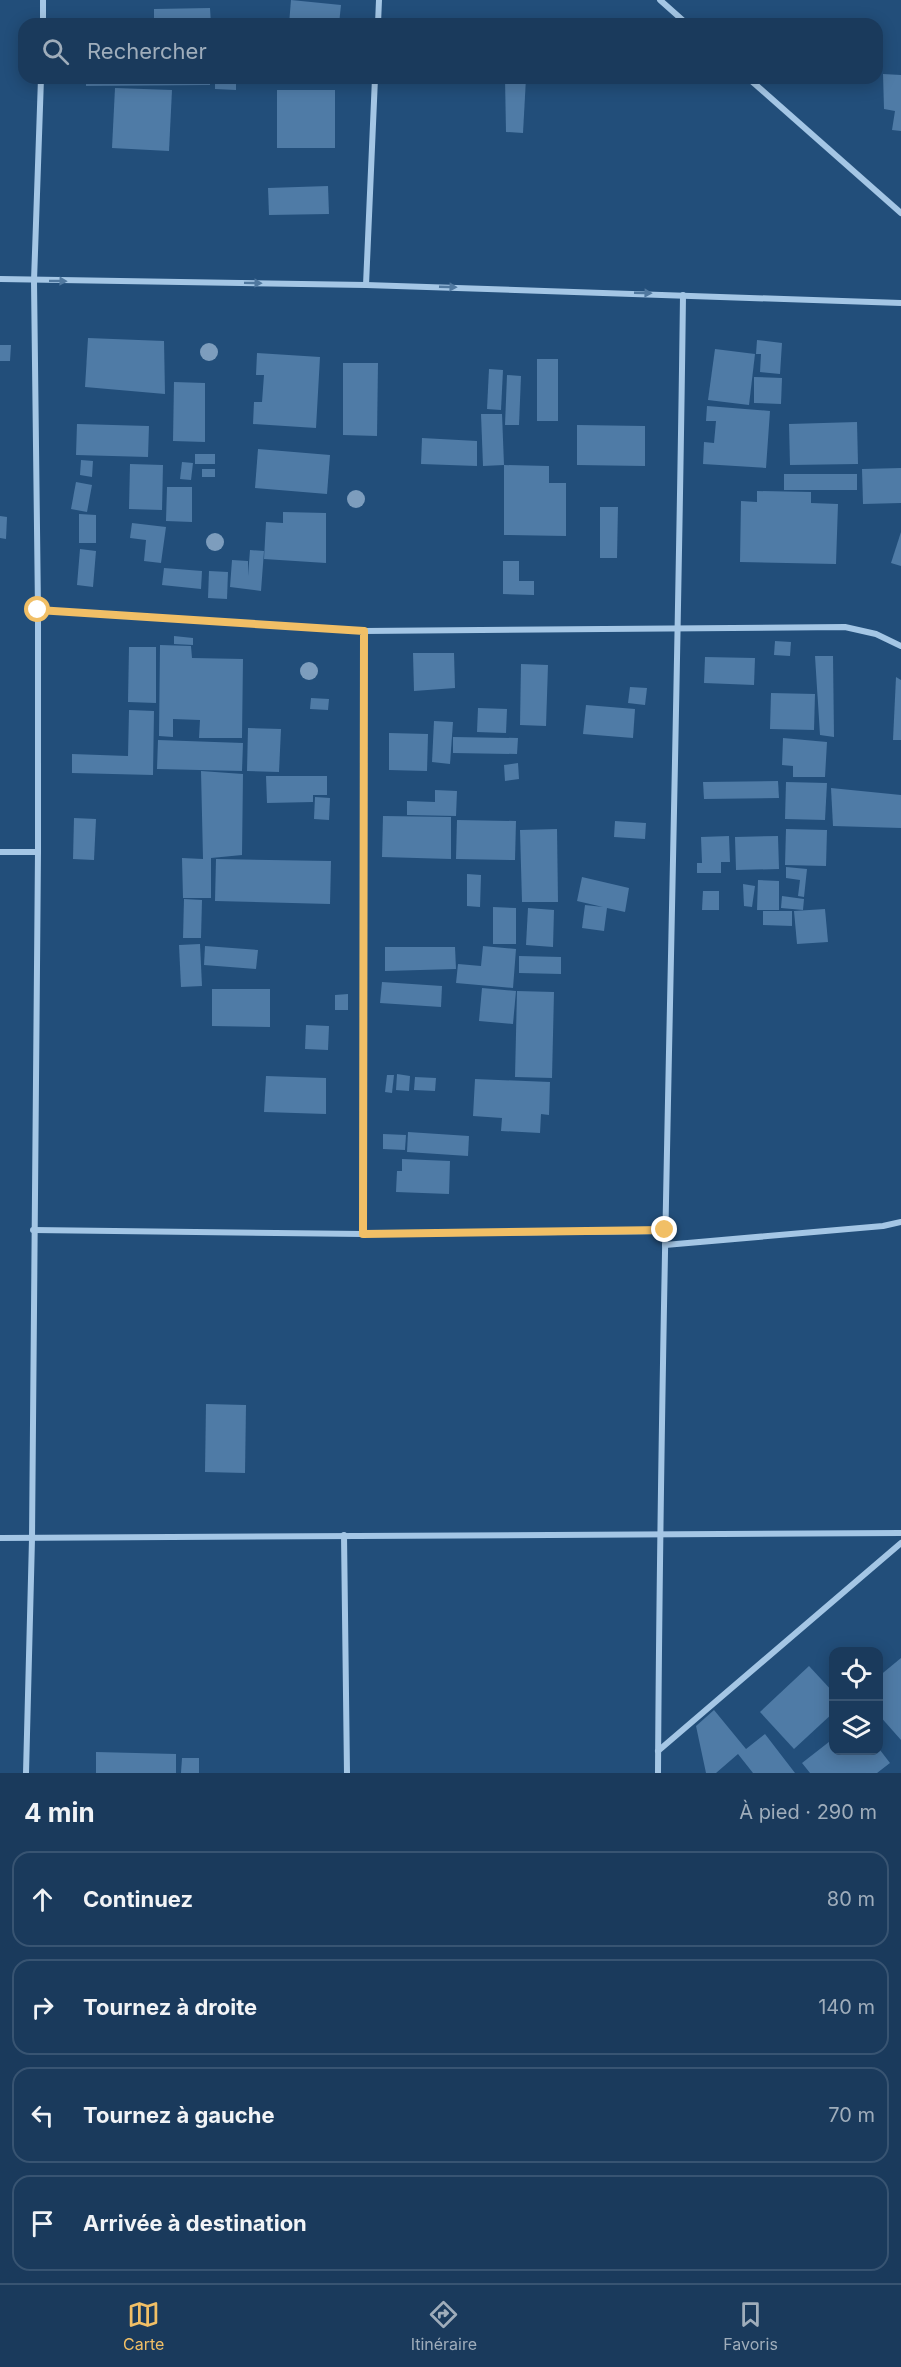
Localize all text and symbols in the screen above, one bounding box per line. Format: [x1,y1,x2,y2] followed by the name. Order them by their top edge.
[18,18,883,84] search box
[39,35,72,68] icon: search
[87,38,207,64] text: Rechercher
[49,276,68,286] one-way arrow
[244,278,263,288] one-way arrow
[439,283,458,292] one-way arrow
[634,289,653,298] one-way arrow
[24,596,50,622] route start
[651,1216,677,1242] route end
[829,1647,883,1755] map controls
[829,1647,883,1701] button: locate
[829,1701,883,1755] button: layers
[24,1797,95,1828] text: 4 min
[739,1800,877,1824] text: À pied · 290 m
[26,1883,59,1916] icon: ahead
[83,1886,193,1912] text: Continuez
[827,1887,875,1911] text: 80 m
[26,1991,59,2024] icon: right
[83,1994,257,2020] text: Tournez à droite
[818,1995,875,2019] text: 140 m
[26,2099,59,2132] icon: left
[83,2102,275,2128] text: Tournez à gauche
[828,2103,875,2127] text: 70 m
[26,2207,59,2240] icon: arrive
[83,2210,307,2236] text: Arrivée à destination
[123,2298,164,2354] tab: Carte
[411,2298,477,2354] tab: Itinéraire
[723,2298,778,2354] tab: Favoris

